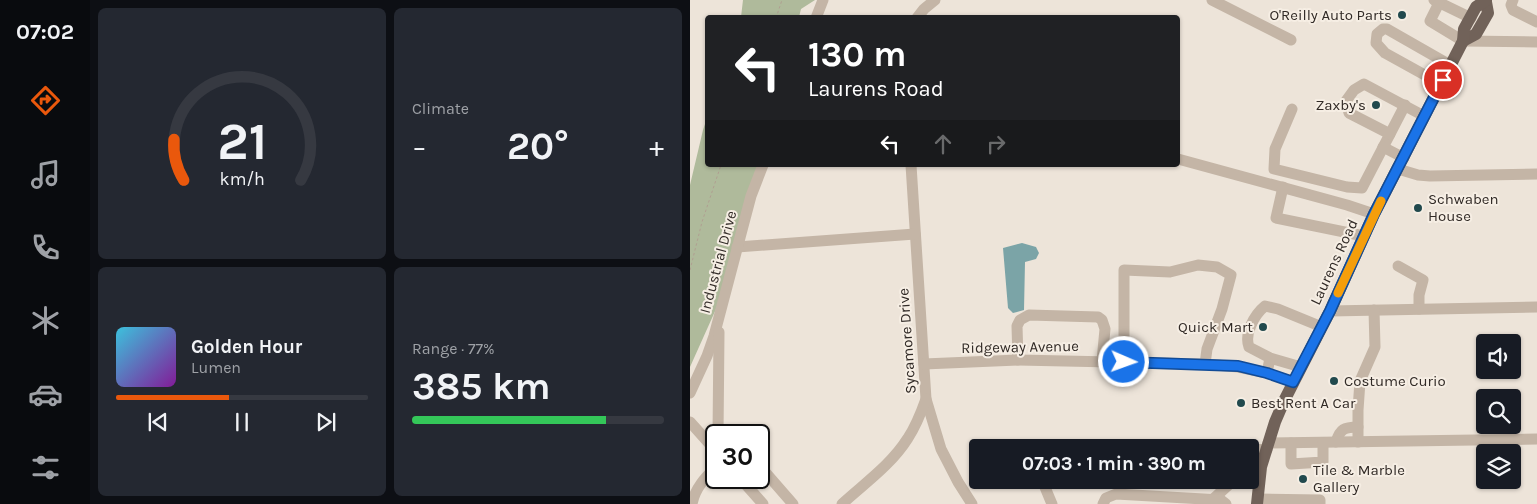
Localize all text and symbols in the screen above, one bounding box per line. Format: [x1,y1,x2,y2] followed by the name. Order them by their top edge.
[1269,6,1392,24] place label: O'Reilly Auto Parts
[1396,9,1408,21] marker: O'Reilly Auto Parts
[16,19,74,45] text: 07:02
[808,34,906,75] text: 130 m
[725,35,790,100] icon: left
[1422,59,1464,101] pin
[1429,66,1457,94] icon: arrive
[808,76,944,102] text: Laurens Road
[28,83,63,118] icon: directions
[1315,96,1366,114] place label: Zaxby's
[412,99,469,118] text: Climate
[1370,99,1382,111] marker: Zaxby's
[217,111,267,172] text: 21
[507,124,569,169] text: 20°
[412,130,427,163] text: −
[649,130,664,163] text: +
[876,130,904,158] icon: left
[929,130,957,158] icon: ahead
[982,130,1010,158] icon: right
[28,157,63,192] icon: music
[219,169,265,190] text: km/h
[1428,190,1499,225] place label: Schwaben House
[1412,202,1424,214] marker: Schwaben House
[696,209,740,315] street label: Industrial Drive
[1306,216,1362,308] street label: Laurens Road
[28,230,63,265] icon: phone
[894,288,920,394] street label: Sycamore Drive
[28,303,63,338] icon: climate
[1178,318,1253,336] place label: Quick Mart
[1257,321,1269,333] marker: Quick Mart
[1476,334,1521,489] map controls
[1476,334,1521,379] button: sound
[1097,335,1149,387] position arrow
[191,336,302,358] text: Golden Hour
[961,337,1079,357] street label: Ridgeway Avenue
[412,339,495,358] text: Range · 77%
[191,358,241,377] text: Lumen
[412,364,550,409] text: 385 km
[1344,372,1446,390] place label: Costume Curio
[1328,375,1340,387] marker: Costume Curio
[28,377,63,412] icon: car
[1476,389,1521,434] button: search
[1251,394,1356,412] place label: Best Rent A Car
[1235,397,1247,409] marker: Best Rent A Car
[144,408,172,436] icon: previous
[228,408,256,436] icon: pause
[312,408,340,436] icon: next
[705,424,770,489] speed limit sign: 30
[1476,444,1521,489] button: layers
[28,450,63,485] icon: filters
[1022,453,1206,475] text: 07:03 · 1 min · 390 m
[1313,461,1405,496] place label: Tile & Marble Gallery
[1297,473,1309,485] marker: Tile & Marble Gallery

